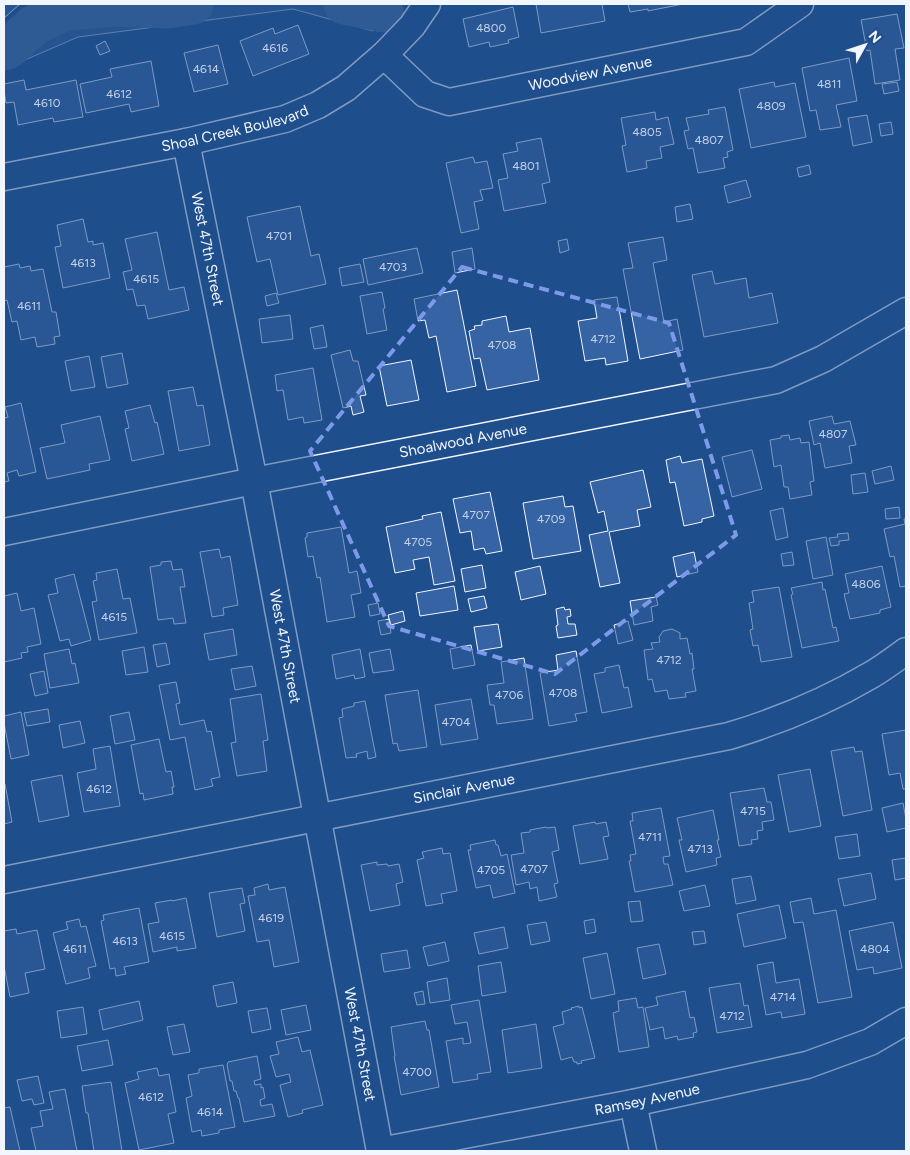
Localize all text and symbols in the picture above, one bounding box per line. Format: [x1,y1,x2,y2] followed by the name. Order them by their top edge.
[840,20,890,70] north arrow
[476,21,506,35] house number: 4800
[865,27,885,47] text: N
[262,41,288,55] house number: 4616
[527,52,654,95] street label: Woodview Avenue
[193,62,220,76] house number: 4614
[817,77,841,91] house number: 4811
[106,87,132,101] house number: 4612
[34,96,61,110] house number: 4610
[756,99,786,113] house number: 4809
[160,101,311,156] street label: Shoal Creek Boulevard
[632,125,662,139] house number: 4805
[695,133,724,147] house number: 4807
[512,159,540,173] house number: 4801
[187,190,228,308] street label: West 47th Street
[266,229,292,243] house number: 4701
[70,256,96,270] house number: 4613
[379,260,407,274] house number: 4703
[133,272,159,286] house number: 4615
[17,299,41,313] house number: 4611
[590,332,616,346] house number: 4712
[488,338,516,352] house number: 4708
[398,419,528,462] street label: Shoalwood Avenue
[819,427,848,441] house number: 4807
[462,508,491,522] house number: 4707
[537,512,565,526] house number: 4709
[404,535,432,549] house number: 4705
[851,577,881,591] house number: 4806
[266,588,305,705] street label: West 47th Street
[101,610,127,624] house number: 4615
[656,653,682,667] house number: 4712
[549,686,577,700] house number: 4708
[495,688,523,702] house number: 4706
[441,715,471,729] house number: 4704
[412,770,516,808] street label: Sinclair Avenue
[86,782,112,796] house number: 4612
[740,804,766,818] house number: 4715
[638,830,662,844] house number: 4711
[687,842,713,856] house number: 4713
[520,862,549,876] house number: 4707
[477,863,505,877] house number: 4705
[258,911,284,925] house number: 4619
[159,929,185,943] house number: 4615
[112,934,138,948] house number: 4613
[63,942,87,956] house number: 4611
[860,942,891,956] house number: 4804
[340,986,380,1103] street label: West 47th Street
[770,990,797,1004] house number: 4714
[719,1009,745,1023] house number: 4712
[402,1065,432,1079] house number: 4700
[593,1080,701,1119] street label: Ramsey Avenue
[138,1090,164,1104] house number: 4612
[197,1105,224,1119] house number: 4614

